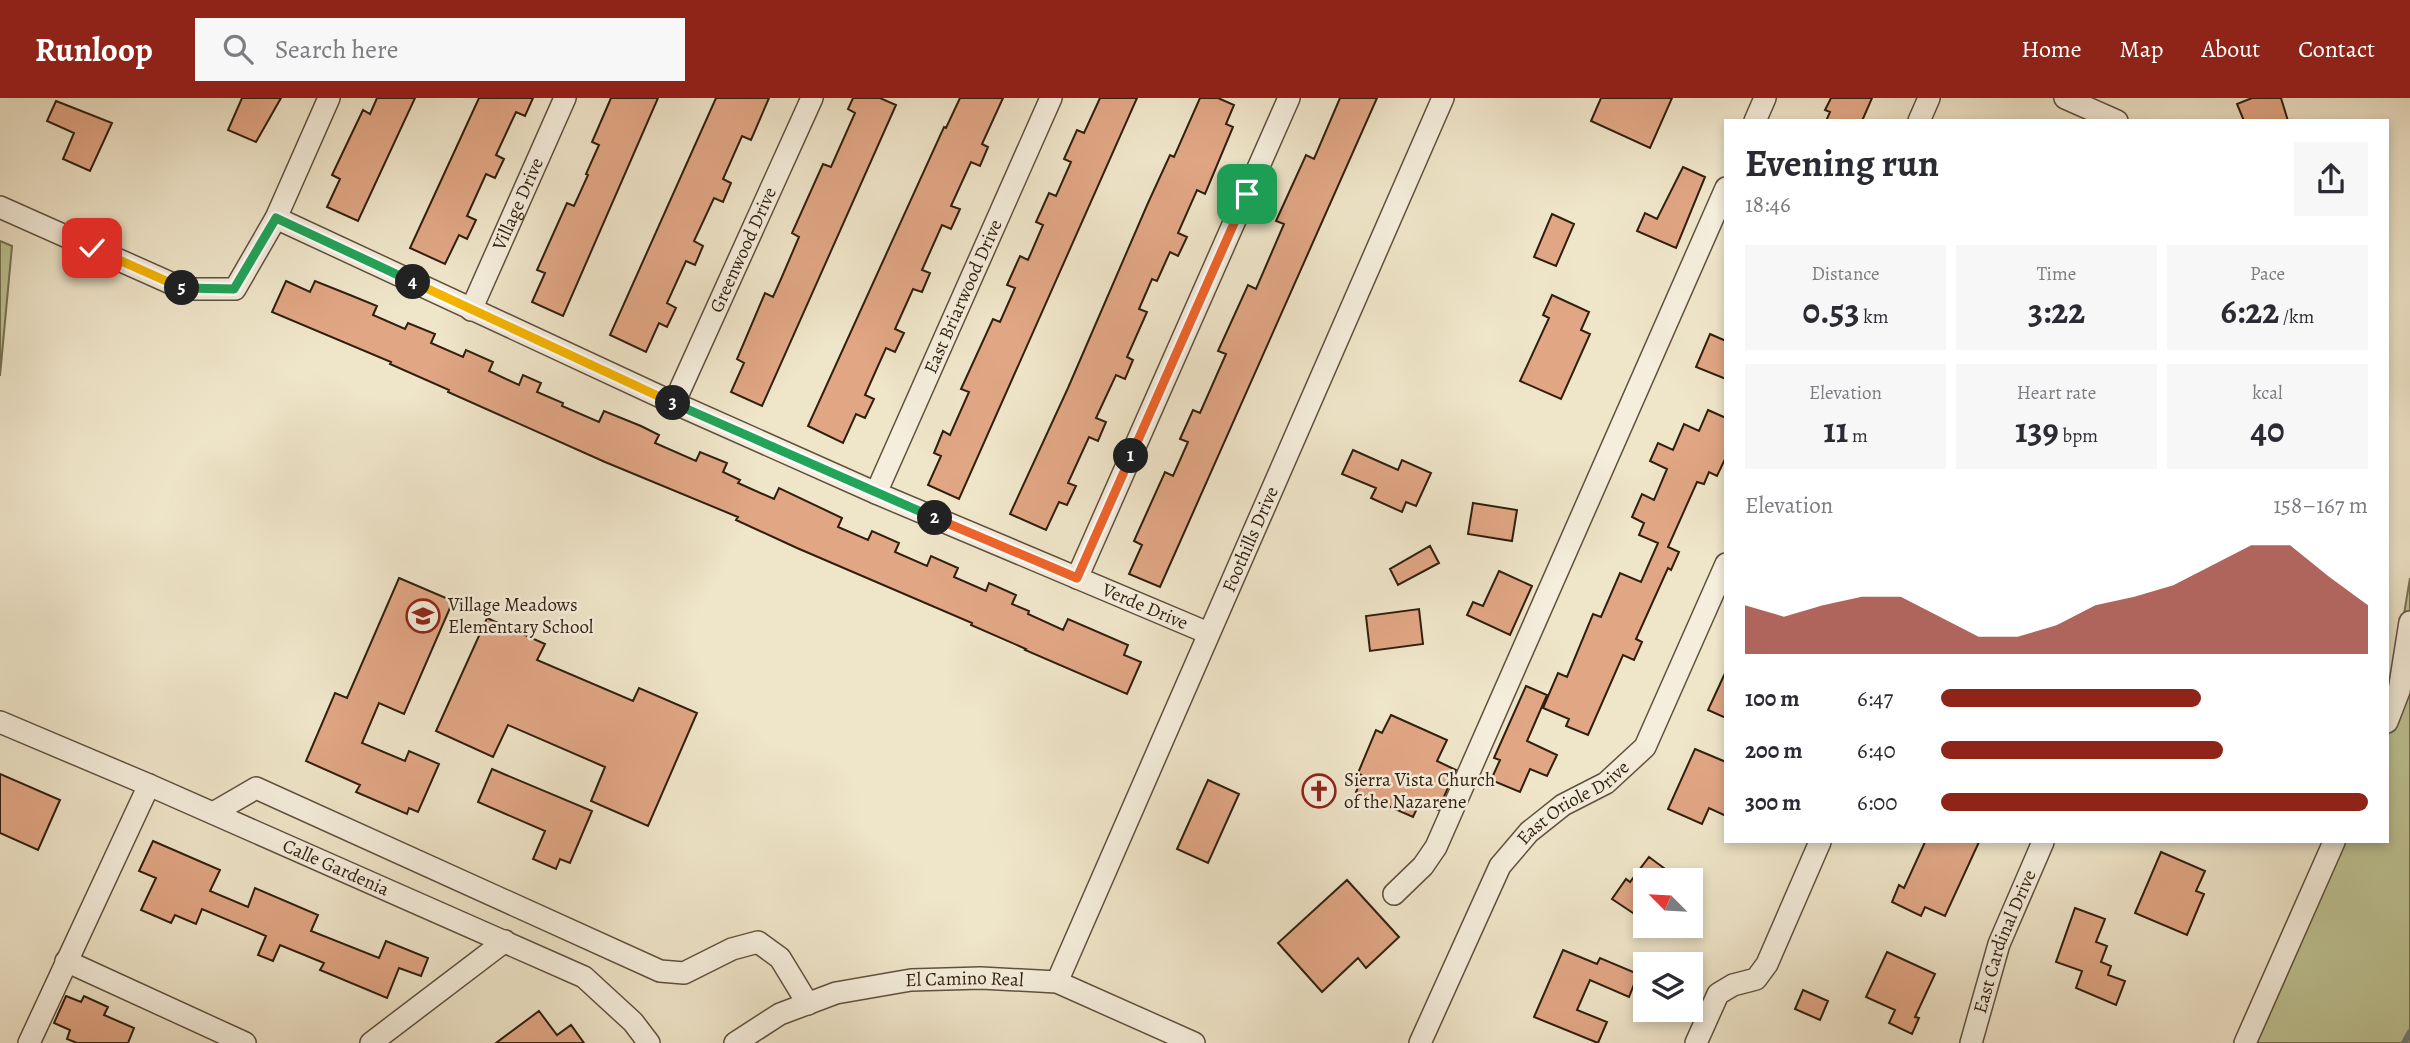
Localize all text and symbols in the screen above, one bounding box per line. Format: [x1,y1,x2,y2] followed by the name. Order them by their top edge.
[195,18,685,81] search box
[35,27,153,72] text: Runloop
[219,30,257,68] icon: search
[275,32,398,67] text: Search here
[2021,33,2082,65] text: Home
[2120,33,2164,65] text: Map
[2202,33,2260,65] text: About
[2298,33,2375,65] text: Contact
[1745,137,1939,189] text: Evening run
[2294,142,2368,216] button: share
[486,154,550,255] street label: Village Drive
[1217,164,1277,224] pin
[1228,175,1266,213] icon: arrive
[704,183,783,317] street label: Greenwood Drive
[1745,189,1791,220] text: 18:46
[918,215,1009,378] street label: East Briarwood Drive
[62,218,122,278] pin
[73,229,111,267] icon: check
[1811,261,1880,287] text: Distance
[2037,261,2076,287] text: Time
[2250,261,2285,287] text: Pace
[396,264,430,300] pin: 4
[408,268,417,294] text: 4
[164,270,200,306] pin: 5
[177,274,186,300] text: 5
[1802,287,1860,335] text: 0.53
[2028,287,2085,335] text: 3:22
[2221,287,2279,335] text: 6:22
[1860,304,1889,330] text: km
[2279,304,2314,330] text: /km
[1809,380,1882,406] text: Elevation
[2017,380,2096,406] text: Heart rate
[2252,380,2283,406] text: kcal
[656,386,690,420] pin: 3
[668,389,677,415] text: 3
[1823,406,1848,454] text: 11
[2015,406,2059,454] text: 139
[2250,406,2285,454] text: 40
[1848,423,1868,449] text: m
[2059,423,2098,449] text: bpm
[1114,438,1148,474] pin: 1
[1127,442,1134,468] text: 1
[1216,482,1285,596] street label: Foothills Drive
[1745,490,1833,521] text: Elevation
[2273,490,2368,521] text: 158–167 m
[918,500,953,536] pin: 2
[930,504,939,530] text: 2
[1097,576,1192,636] street label: Verde Drive
[447,592,594,640] place label: Village Meadows Elementary School
[404,597,442,635] school or university icon: Village Meadows Elementary School
[1745,683,1800,714] text: 100 m
[1857,683,1893,714] text: 6:47
[1745,735,1803,766] text: 200 m
[1857,735,1896,766] text: 6:40
[1511,755,1635,850] street label: East Oriole Drive
[1344,767,1495,815] place label: Sierra Vista Church of the Nazarene
[1300,772,1338,810] church icon: Sierra Vista Church of the Nazarene
[1745,787,1801,818] text: 300 m
[1857,787,1898,818] text: 6:00
[278,833,393,902] street label: Calle Gardenia
[1967,866,2043,1016] street label: East Cardinal Drive
[1633,868,1703,938] north arrow
[1633,868,1703,1022] map controls
[1633,952,1703,1022] button: layers
[905,965,1025,993] street label: El Camino Real

